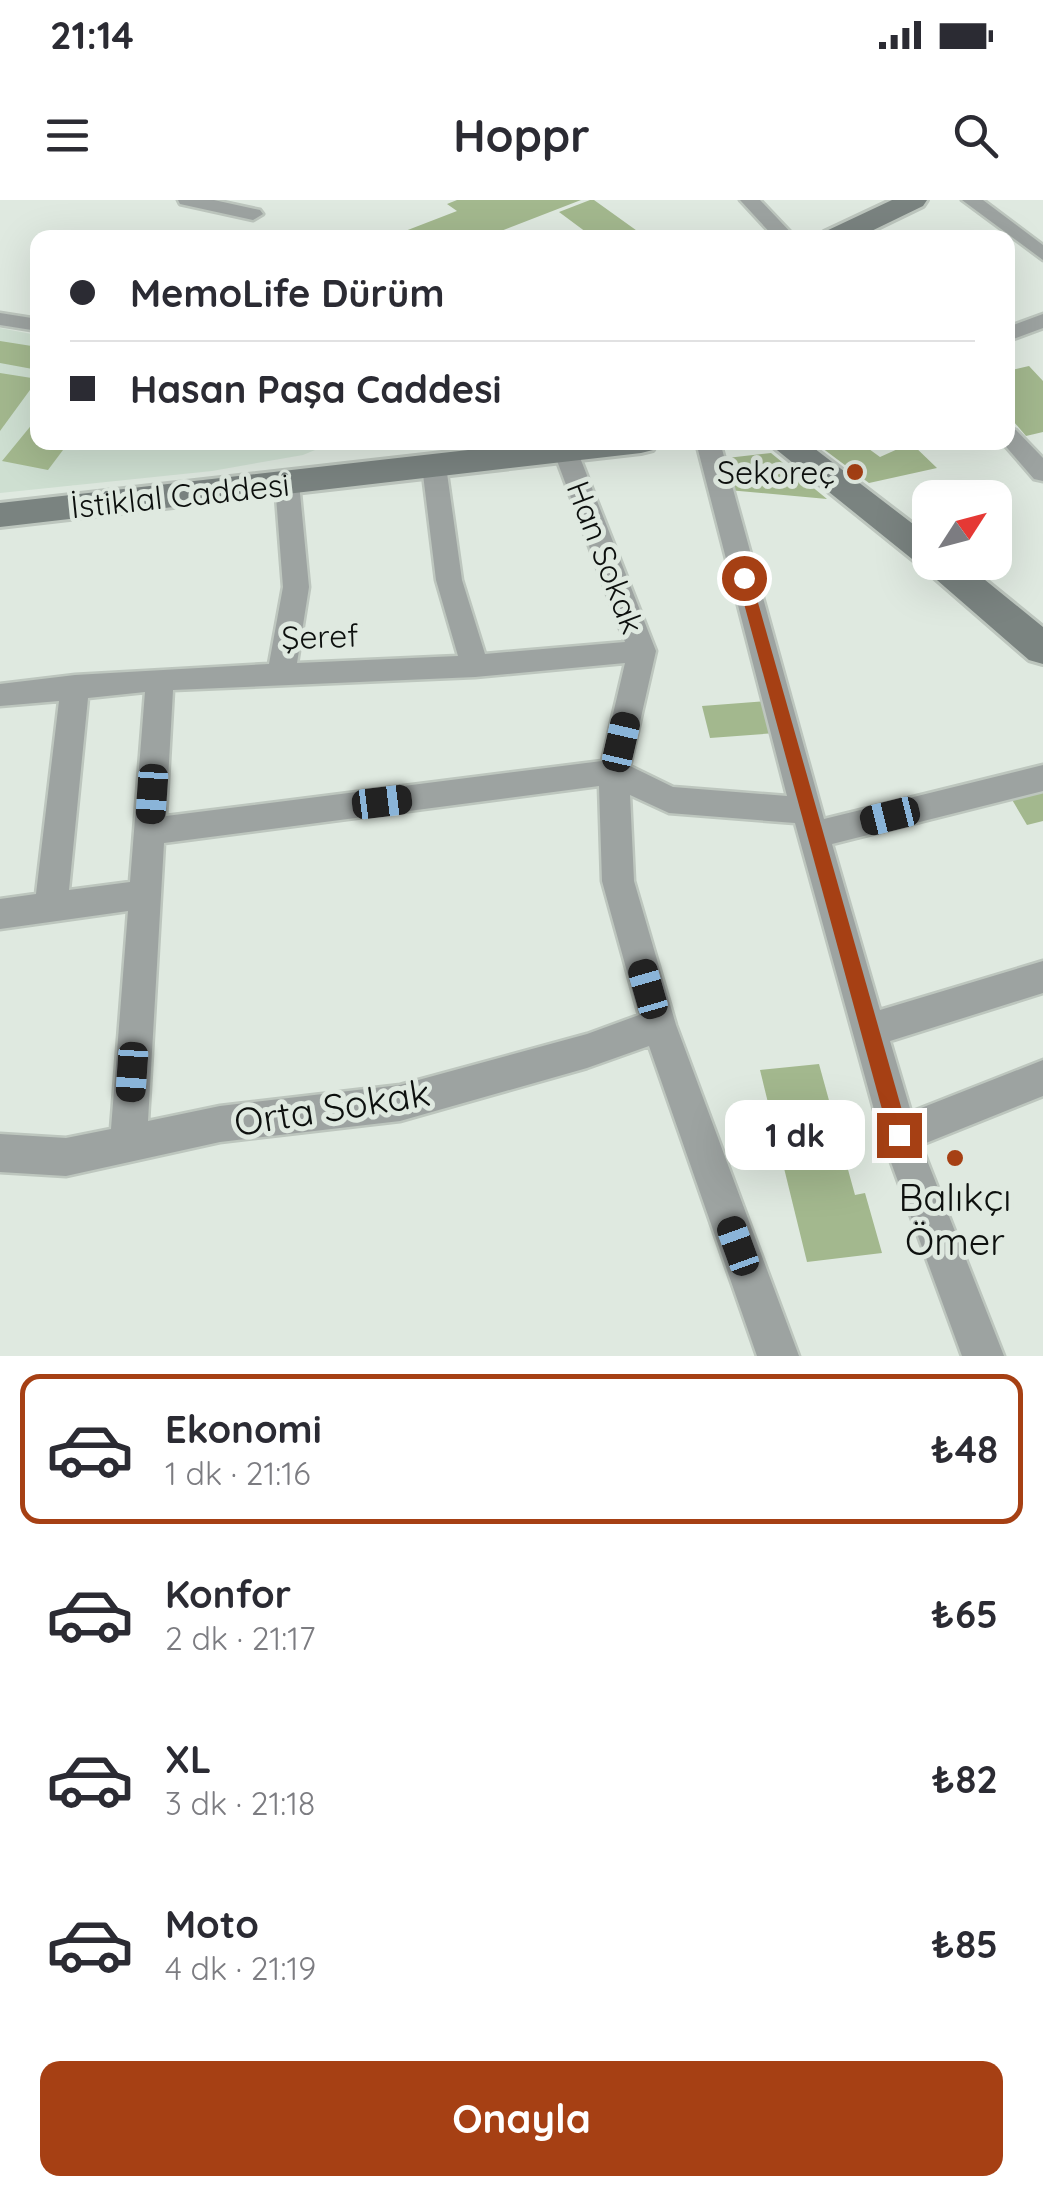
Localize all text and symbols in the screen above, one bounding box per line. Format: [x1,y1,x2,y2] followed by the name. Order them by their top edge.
[50,11,134,59] text: 21:14
[453,107,590,163] text: Hoppr
[40,108,95,163] icon: menu
[948,108,1003,163] icon: search
[130,269,444,317] text: MemoLife Dürüm
[130,365,502,413] text: Hasan Paşa Caddesi
[717,452,835,492] place label: Sekoreç
[844,461,866,483] marker: Sekoreç
[69,464,291,526] street label: İstiklal Caddesi
[559,475,653,639] street label: Han Sokak
[912,480,1012,580] north arrow
[912,480,1012,580] map controls
[722,556,767,601] route start
[281,615,359,657] street label: Şeref
[600,709,642,775] car
[135,763,169,825] car
[350,783,414,821] car
[857,794,923,838] car
[625,956,671,1022] car
[115,1041,149,1103] car
[231,1068,433,1146] street label: Orta Sokak
[724,1100,864,1170] callout: 1 dk
[877,1113,922,1158] route end
[765,1115,825,1155] text: 1 dk
[944,1147,966,1169] marker: Balıkçı Ömer
[899,1173,1011,1265] place label: Balıkçı Ömer
[714,1213,762,1279] car
[45,1404,135,1494] icon: car
[165,1405,322,1453] text: Ekonomi
[931,1425,998,1473] text: ₺48
[165,1453,310,1493] text: 1 dk · 21:16
[45,1569,135,1659] icon: car
[165,1570,291,1618] text: Konfor
[931,1590,998,1638] text: ₺65
[165,1618,316,1658] text: 2 dk · 21:17
[45,1734,135,1824] icon: car
[165,1735,211,1783] text: XL
[931,1755,998,1803] text: ₺82
[165,1783,315,1823] text: 3 dk · 21:18
[45,1899,135,1989] icon: car
[165,1900,259,1948] text: Moto
[931,1920,998,1968] text: ₺85
[165,1948,316,1988] text: 4 dk · 21:19
[40,2061,1003,2176] button: Onayla

